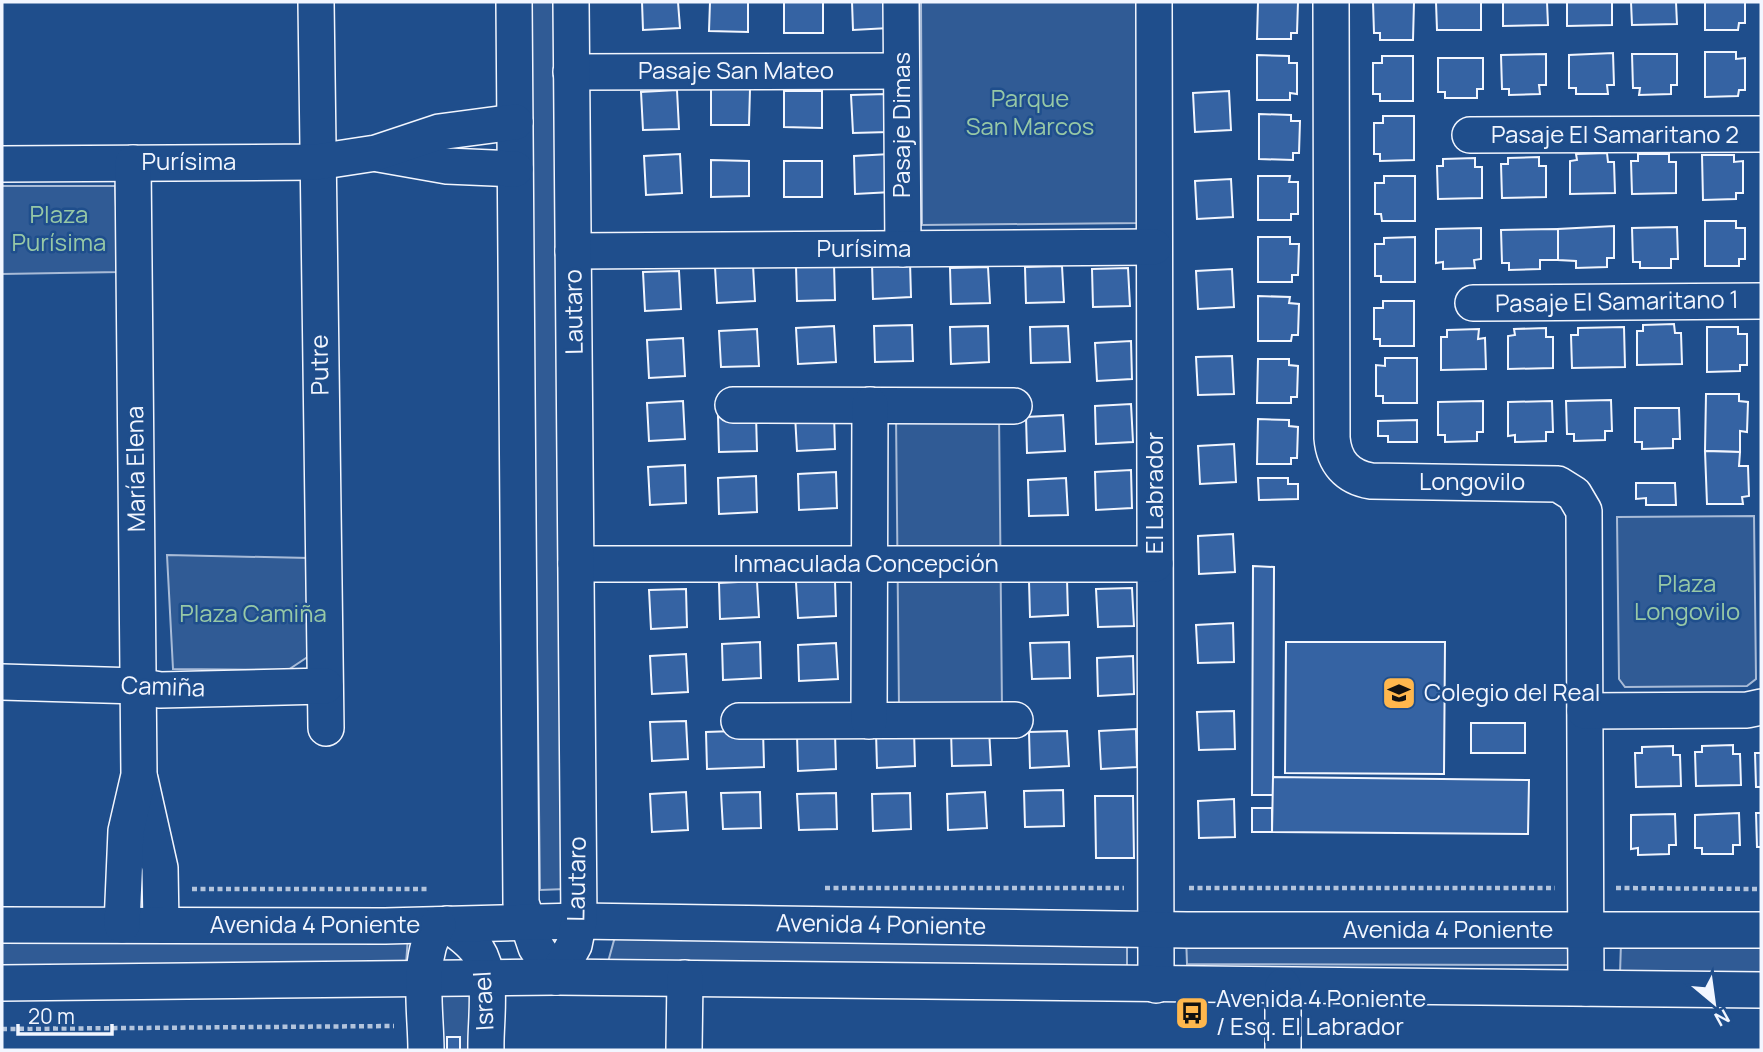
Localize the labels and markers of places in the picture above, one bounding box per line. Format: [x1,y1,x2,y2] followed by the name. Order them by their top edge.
[1380,674,1418,712] school or university icon: Colegio del Real
[1424,675,1600,708] place label: Colegio del Real
[1216,981,1426,1042] place label: Avenida 4 Poniente / Esq. El Labrador
[1173,994,1211,1032] bus stop icon: Avenida 4 Poniente / Esq. El Labrador

